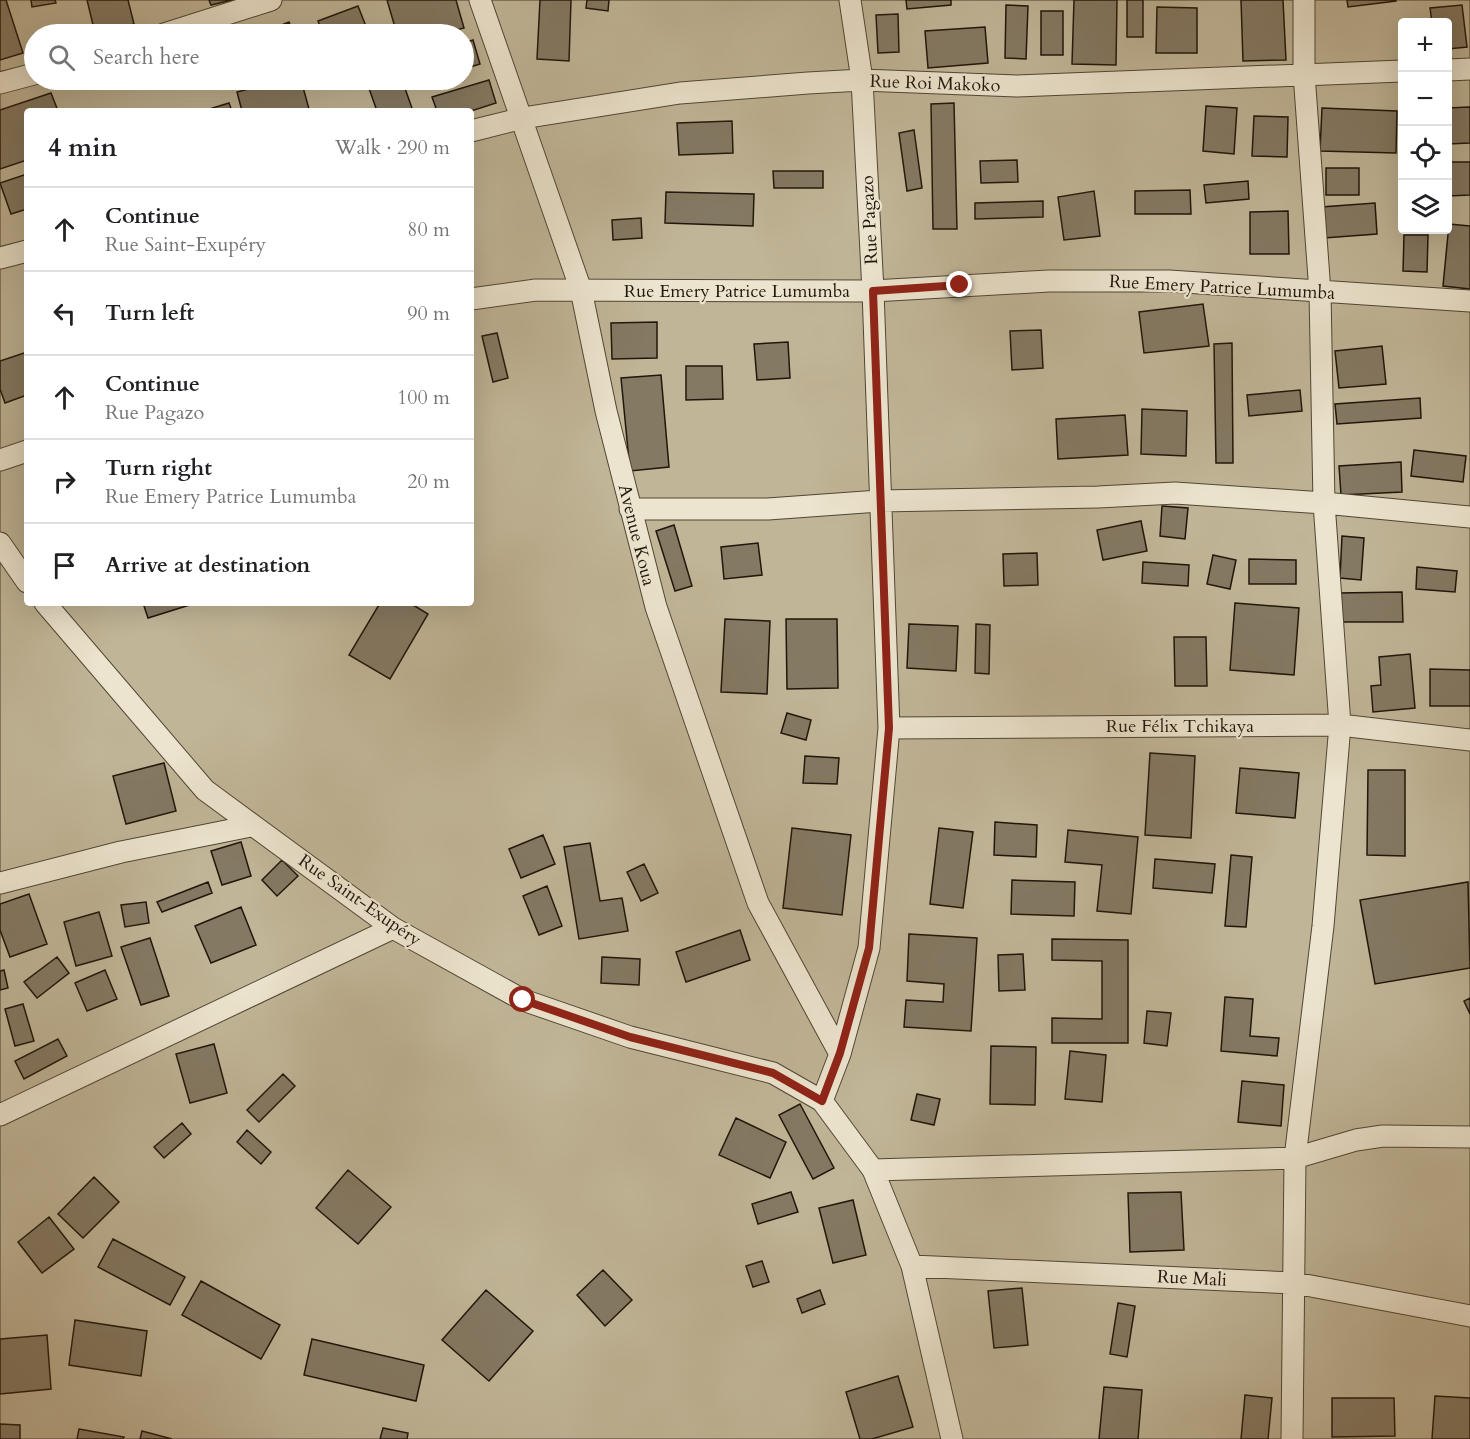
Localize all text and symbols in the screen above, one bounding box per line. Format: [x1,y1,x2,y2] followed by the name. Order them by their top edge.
[1398,18,1452,234] map controls
[1398,18,1452,72] button: +
[24,24,474,90] search box
[45,41,78,74] icon: search
[93,42,200,72] text: Search here
[869,69,1001,98] street label: Rue Roi Makoko
[1398,72,1452,126] button: −
[1398,126,1452,180] button: locate
[48,130,117,165] text: 4 min
[335,134,450,161] text: Walk · 290 m
[855,174,884,265] street label: Rue Pagazo
[1398,180,1452,234] button: layers
[105,201,200,231] text: Continue
[48,213,81,246] icon: ahead
[407,216,450,243] text: 80 m
[105,231,266,258] text: Rue Saint-Exupéry
[1108,269,1336,306] street label: Rue Emery Patrice Lumumba
[946,271,972,297] route end
[624,279,850,304] street label: Rue Emery Patrice Lumumba
[48,297,81,330] icon: left
[105,298,194,328] text: Turn left
[407,300,450,327] text: 90 m
[105,369,200,399] text: Continue
[48,381,81,414] icon: ahead
[397,384,450,411] text: 100 m
[105,399,204,426] text: Rue Pagazo
[105,453,212,483] text: Turn right
[48,465,81,498] icon: right
[407,468,450,495] text: 20 m
[612,482,661,589] street label: Avenue Koua
[105,483,356,510] text: Rue Emery Patrice Lumumba
[48,549,81,582] icon: arrive
[105,550,310,580] text: Arrive at destination
[1106,714,1254,739] street label: Rue Félix Tchikaya
[293,849,427,952] street label: Rue Saint-Exupéry
[509,986,535,1012] route start
[1157,1264,1227,1293] street label: Rue Mali

